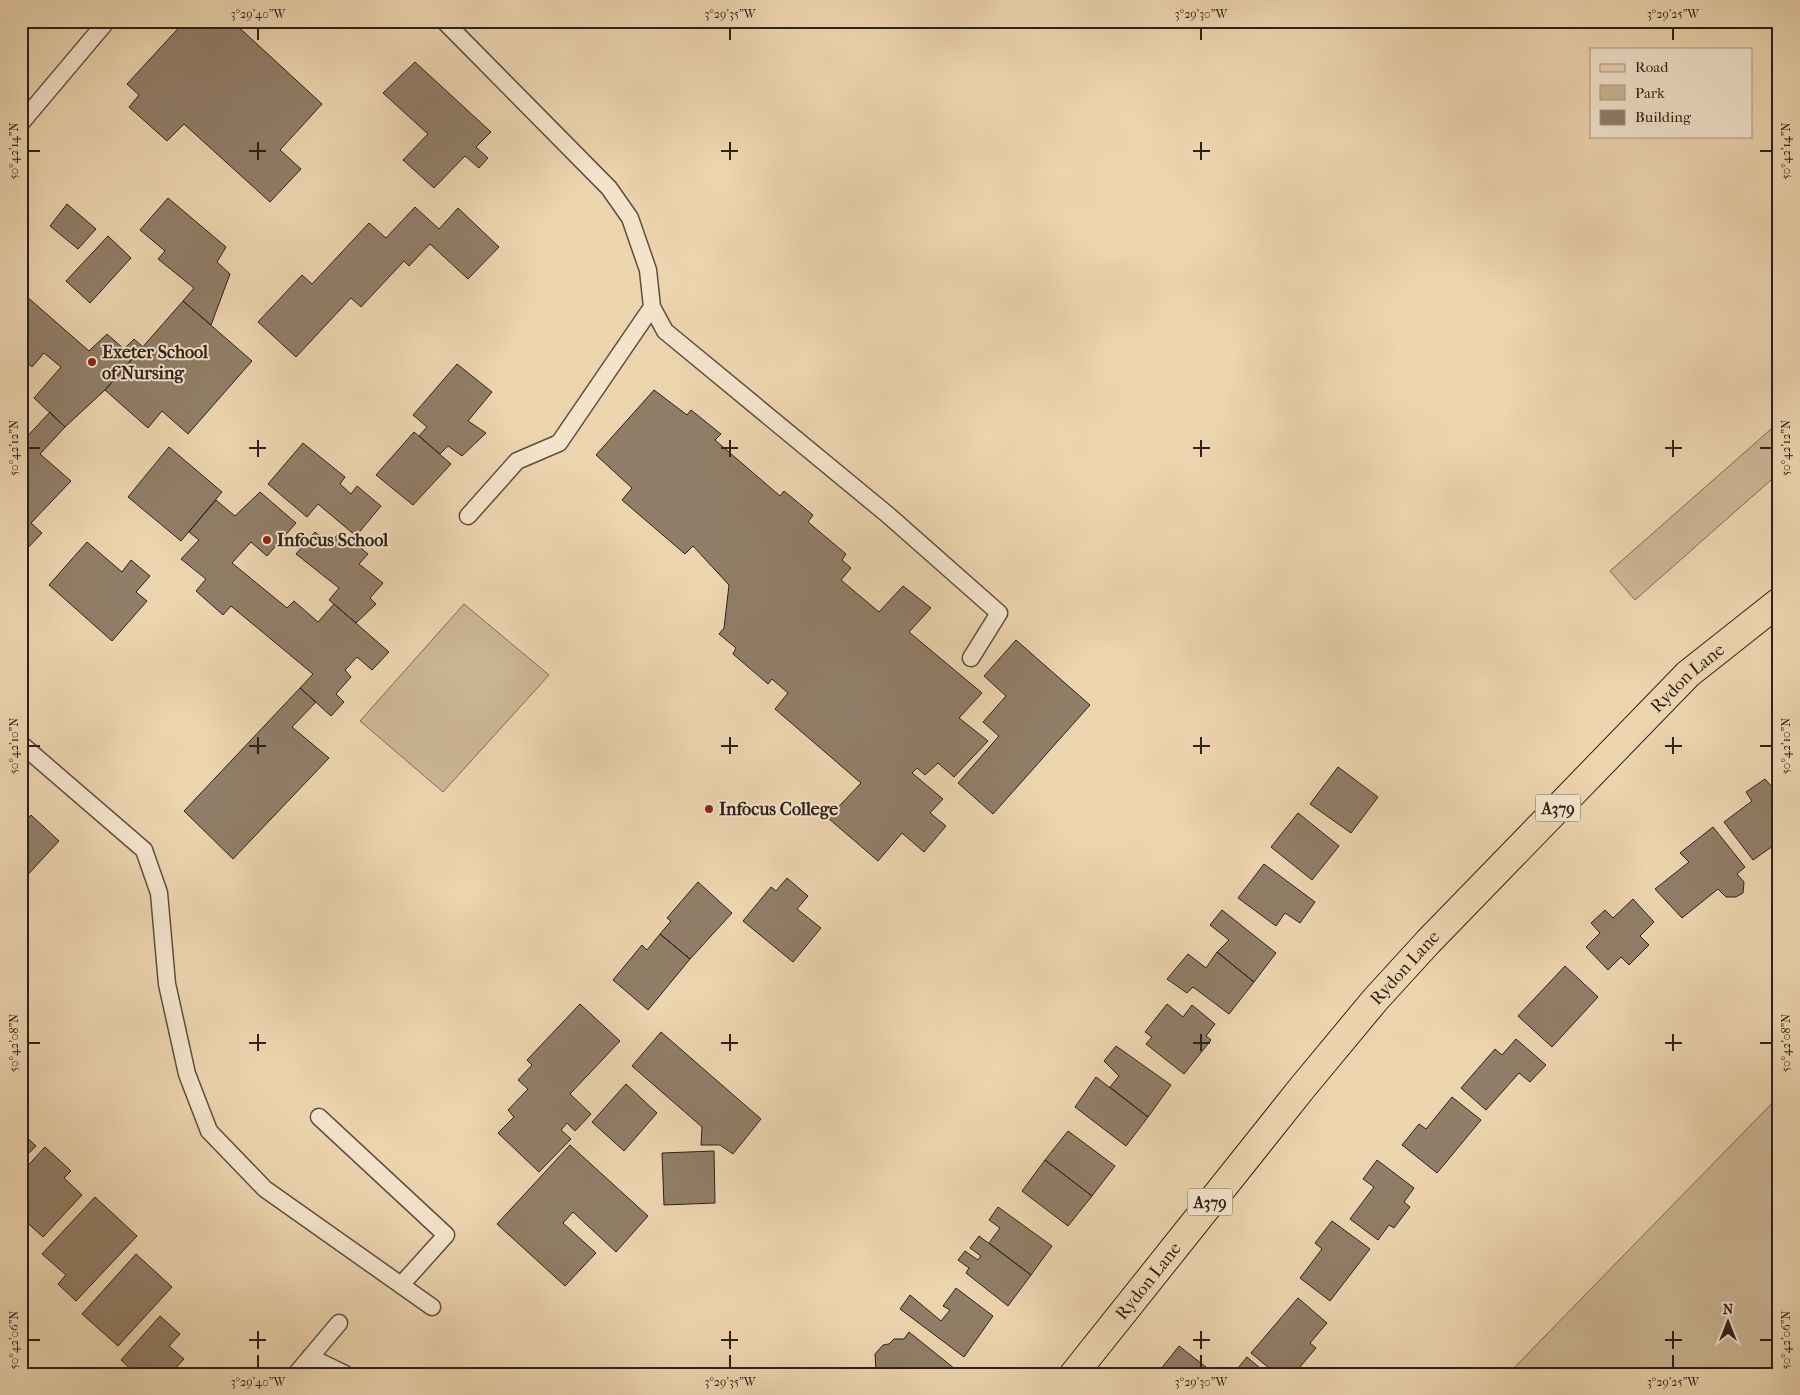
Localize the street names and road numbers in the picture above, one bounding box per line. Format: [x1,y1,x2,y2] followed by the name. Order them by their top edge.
[1646,639,1729,717] street label: Rydon Lane
[1536,794,1580,821] road number: A379
[1366,926,1444,1009] street label: Rydon Lane
[1188,1188,1232,1216] road number: A379
[1111,1238,1186,1324] street label: Rydon Lane

